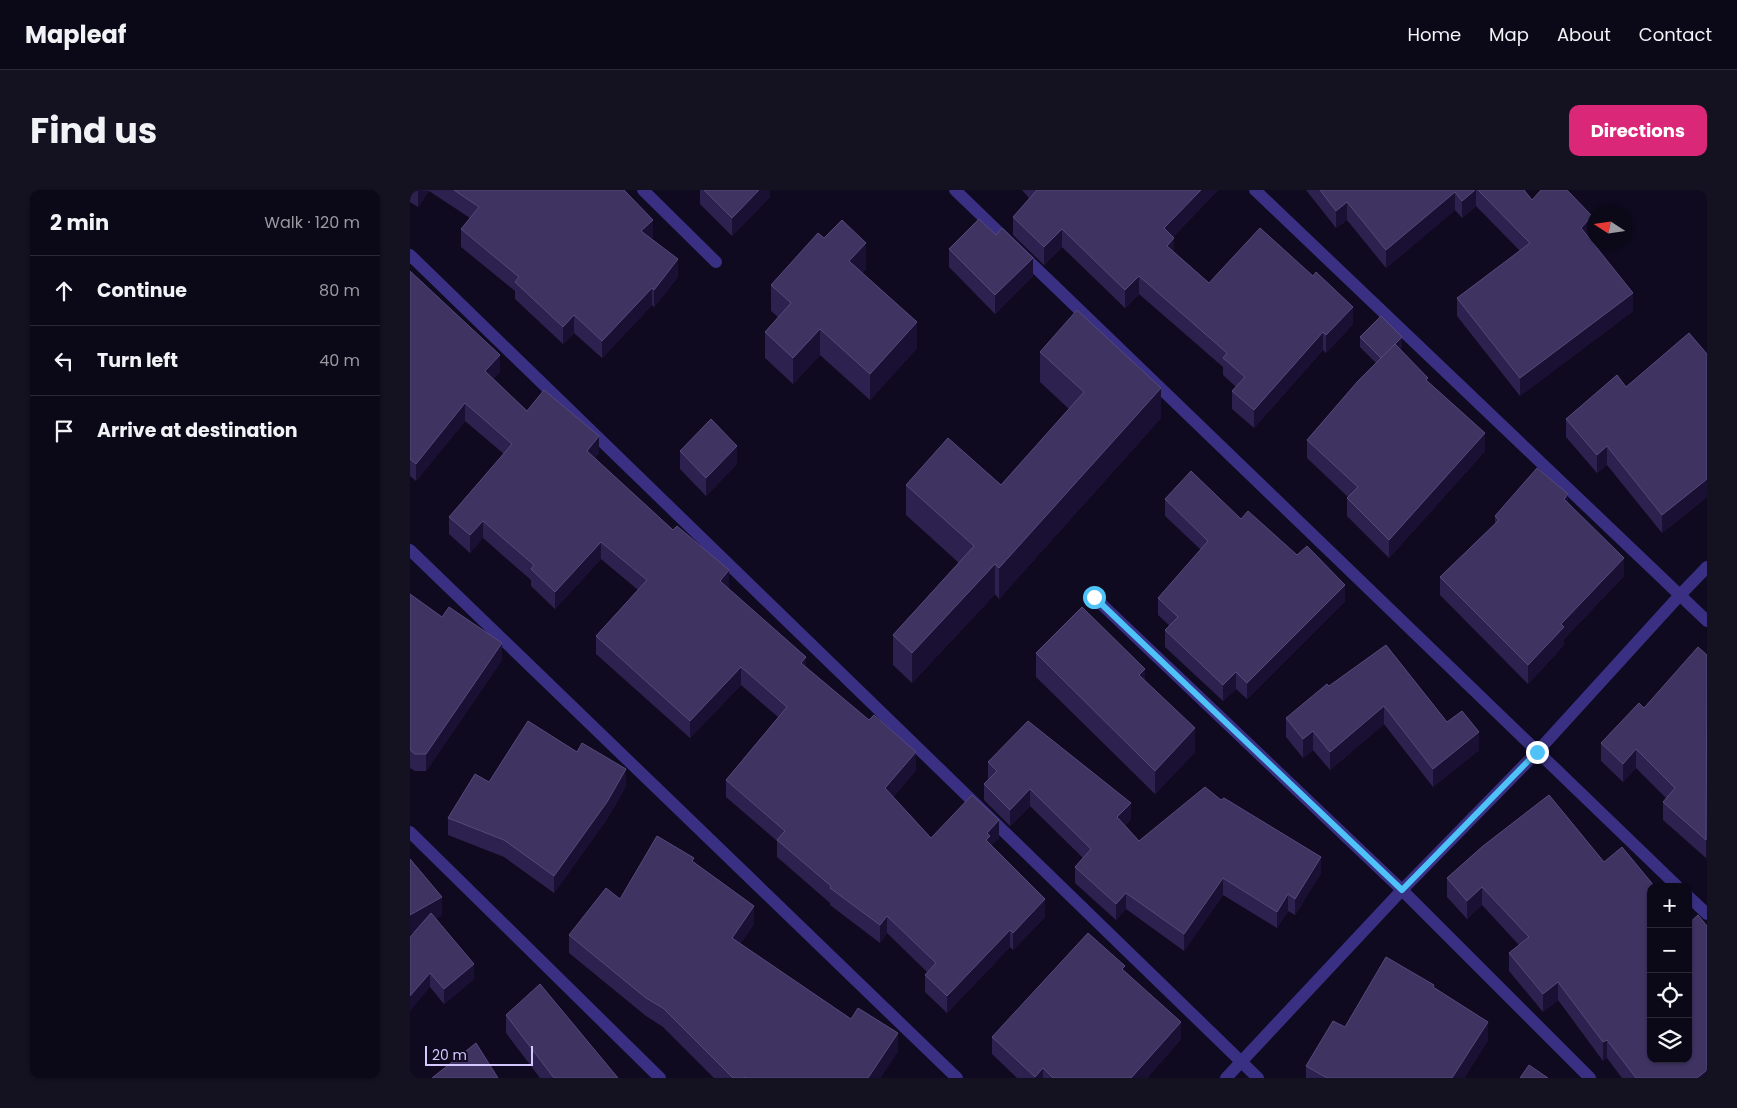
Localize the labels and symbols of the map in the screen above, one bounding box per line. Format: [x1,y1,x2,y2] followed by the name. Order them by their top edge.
[1587,205,1632,250] north arrow
[1083,586,1106,609] route start
[1526,741,1549,764] route end
[425,1043,532,1066] scale bar

